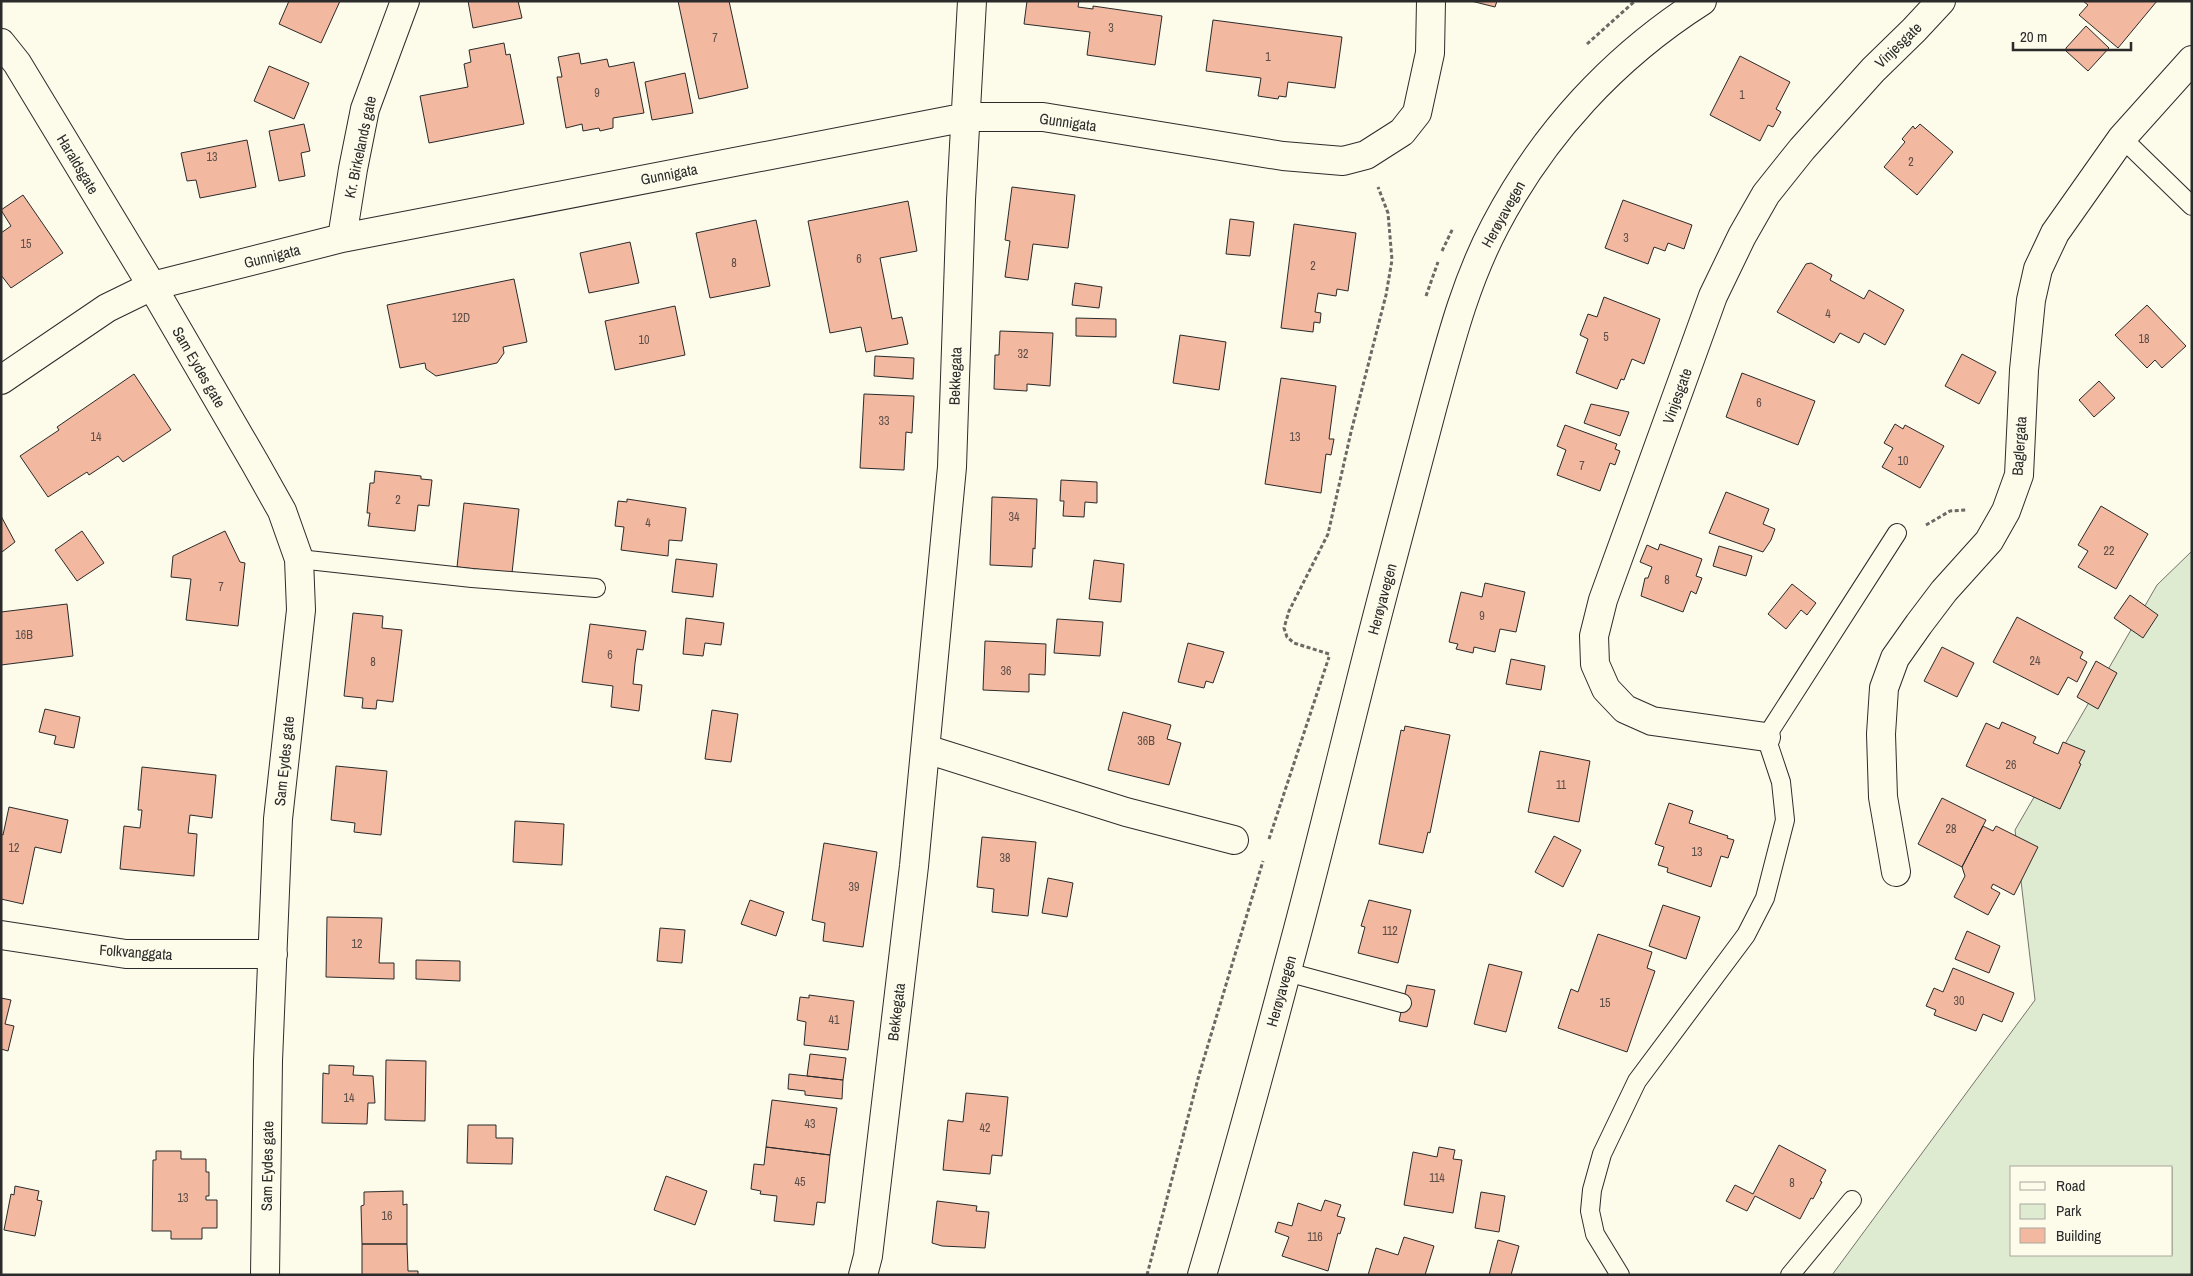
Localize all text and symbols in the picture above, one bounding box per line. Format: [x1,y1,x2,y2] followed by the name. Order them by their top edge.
[1870,17,1926,73] street label: Vinjesgate
[1108,20,1114,36] house number: 3
[2013,20,2130,52] scale bar
[2020,26,2047,47] text: 20 m
[712,30,718,46] house number: 7
[1265,49,1271,65] house number: 1
[594,85,600,101] house number: 9
[1739,87,1745,103] house number: 1
[339,94,381,200] street label: Kr. Birkelands gate
[1038,108,1098,136] street label: Gunnigata
[52,130,104,198] street label: Haraldsgate
[207,149,217,165] house number: 13
[1908,154,1914,170] house number: 2
[639,158,699,190] street label: Gunnigata
[1476,177,1530,251] street label: Herøyavegen
[1623,230,1629,246] house number: 3
[21,236,32,252] house number: 15
[242,239,303,273] street label: Gunnigata
[856,251,862,267] house number: 6
[731,255,737,271] house number: 8
[1310,258,1316,274] house number: 2
[1825,306,1831,322] house number: 4
[452,310,470,326] house number: 12D
[167,323,231,411] street label: Sam Eydes gate
[1603,329,1609,345] house number: 5
[2139,331,2149,347] house number: 18
[639,332,649,348] house number: 10
[943,346,967,405] street label: Bekkegata
[1018,346,1028,362] house number: 32
[1657,365,1697,427] street label: Vinjesgate
[1756,395,1762,411] house number: 6
[879,413,889,429] house number: 33
[2006,415,2032,476] street label: Baglergata
[91,429,102,445] house number: 14
[1290,429,1300,445] house number: 13
[1898,453,1908,469] house number: 10
[1579,458,1585,474] house number: 7
[395,492,401,508] house number: 2
[1009,509,1020,525] house number: 34
[645,515,651,531] house number: 4
[2104,543,2114,559] house number: 22
[1362,561,1402,637] street label: Herøyavegen
[1664,572,1670,588] house number: 8
[218,579,224,595] house number: 7
[1479,608,1485,624] house number: 9
[15,627,33,643] house number: 16B
[607,647,613,663] house number: 6
[2030,653,2041,669] house number: 24
[370,654,376,670] house number: 8
[1001,663,1011,679] house number: 36
[269,715,299,807] street label: Sam Eydes gate
[1137,733,1155,749] house number: 36B
[2006,757,2016,773] house number: 26
[1556,777,1567,793] house number: 11
[1946,821,1956,837] house number: 28
[9,840,19,856] house number: 12
[1692,844,1702,860] house number: 13
[1000,850,1010,866] house number: 38
[849,879,859,895] house number: 39
[1382,923,1398,939] house number: 112
[352,936,362,952] house number: 12
[99,939,173,965] street label: Folkvanggata
[1261,953,1301,1029] street label: Herøyavegen
[882,982,910,1042] street label: Bekkegata
[1954,993,1964,1009] house number: 30
[1600,995,1611,1011] house number: 15
[829,1012,840,1028] house number: 41
[344,1090,355,1106] house number: 14
[805,1116,815,1132] house number: 43
[980,1120,990,1136] house number: 42
[256,1121,278,1211] street label: Sam Eydes gate
[2010,1166,2173,1256] legend
[1429,1170,1445,1186] house number: 114
[795,1174,806,1190] house number: 45
[1789,1175,1795,1191] house number: 8
[2056,1175,2085,1196] text: Road
[178,1190,188,1206] house number: 13
[2056,1200,2082,1221] text: Park
[382,1208,392,1224] house number: 16
[2056,1225,2101,1246] text: Building
[1307,1229,1323,1245] house number: 116

